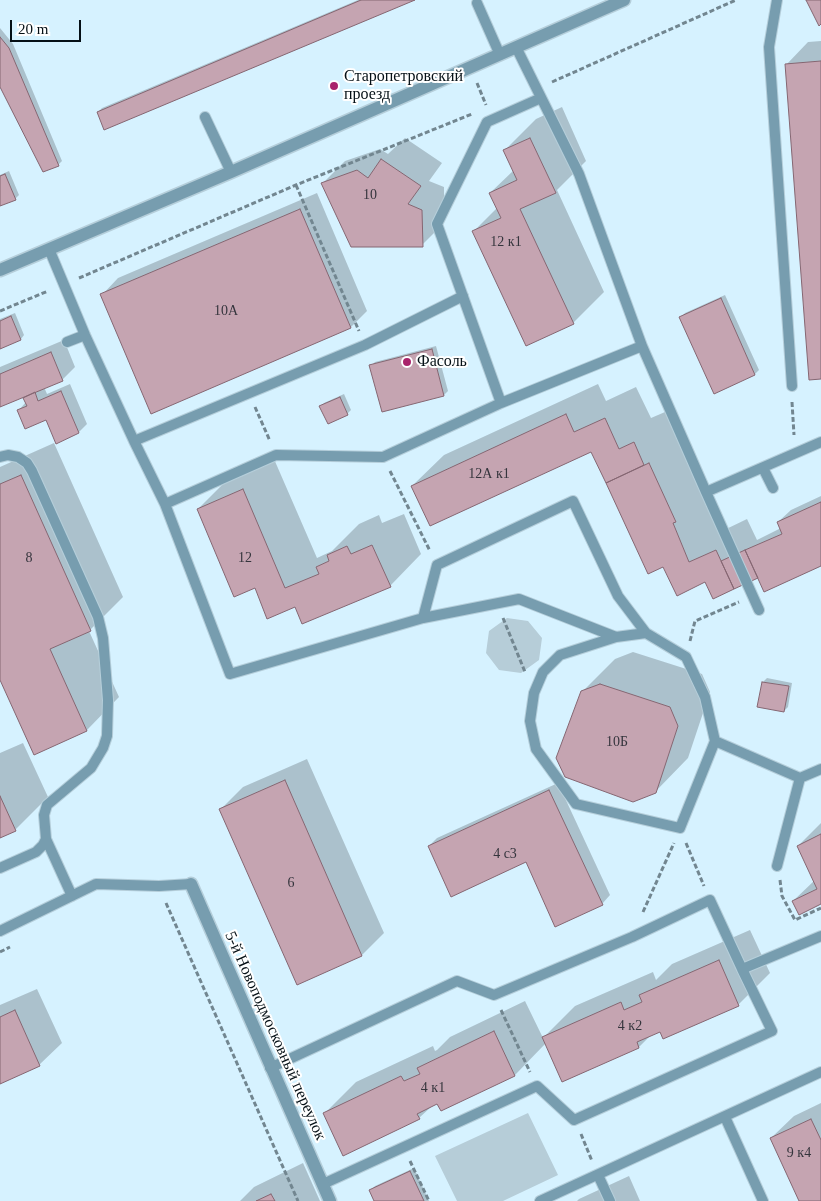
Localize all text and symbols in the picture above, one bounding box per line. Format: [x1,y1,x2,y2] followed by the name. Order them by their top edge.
[12,10,84,42] scale bar
[18,21,48,37] text: 20 m
[344,67,463,105] place label: Старопетровский проезд
[328,80,340,92] marker: Старопетровский проезд
[363,187,377,203] house number: 10
[490,234,522,250] house number: 12 к1
[214,303,238,319] house number: 10А
[417,352,467,372] place label: Фасоль
[401,356,413,368] marker: Фасоль
[468,466,510,482] house number: 12А к1
[26,550,32,566] house number: 8
[238,550,252,566] house number: 12
[606,734,628,750] house number: 10Б
[493,846,517,862] house number: 4 с3
[288,875,294,891] house number: 6
[220,929,330,1143] street label: 5-й Новоподмосковный переулок
[618,1018,642,1034] house number: 4 к2
[421,1080,445,1096] house number: 4 к1
[787,1145,811,1161] house number: 9 к4

